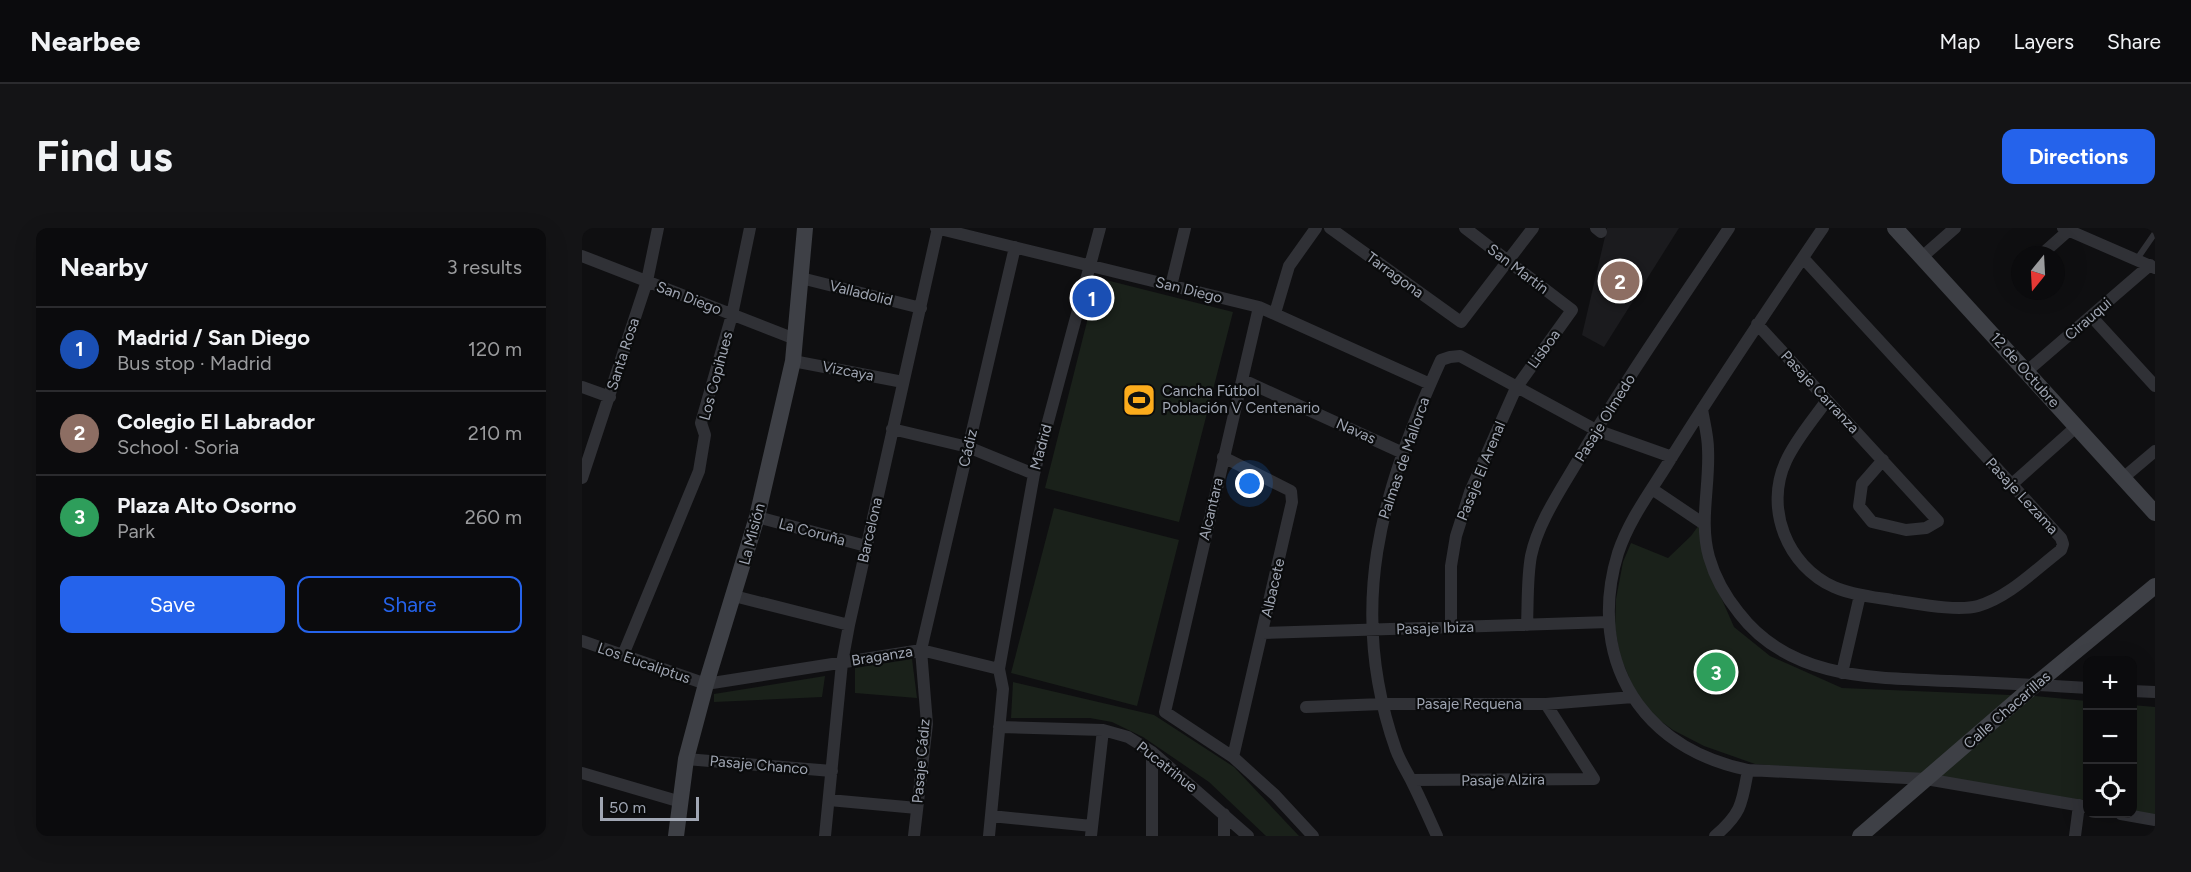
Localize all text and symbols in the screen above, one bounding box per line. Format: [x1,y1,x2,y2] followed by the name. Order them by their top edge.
[30,24,140,58] text: Nearbee
[1940,29,1980,54] text: Map
[2013,29,2074,54] text: Layers
[2107,29,2161,54] text: Share
[2002,129,2155,184] button: Directions
[36,131,173,182] text: Find us
[1484,240,1552,298] street label: San Martín
[2011,246,2065,300] north arrow
[1363,248,1427,302] street label: Tarragona
[60,251,148,283] text: Nearby
[447,255,522,279] text: 3 results
[1600,259,1640,304] pin: 2
[1154,273,1225,307] street label: San Diego
[827,276,895,310] street label: Valladolid
[1072,276,1112,320] pin: 1
[654,277,724,319] street label: San Diego
[2061,294,2115,344] street label: Cirauqui
[603,316,643,392] street label: Santa Rosa
[117,324,310,351] text: Madrid / San Diego
[1524,326,1564,372] street label: Lisboa
[1987,329,2063,411] street label: 12 de Octubre
[696,330,736,422] street label: Los Copihues
[75,337,84,361] text: 1
[468,337,522,361] text: 120 m
[1777,347,1863,437] street label: Pasaje Carranza
[117,351,272,375] text: Bus stop · Madrid
[821,357,875,385] street label: Vizcaya
[1571,371,1639,465] street label: Pasaje Olmedo
[1121,382,1157,418] sports icon: Cancha Fútbol Población V Centenario
[1162,382,1320,417] place label: Cancha Fútbol Población V Centenario
[1375,395,1433,521] street label: Palmas de Mallorca
[117,408,315,435] text: Colegio El Labrador
[1333,414,1379,448] street label: Navas
[1453,419,1509,523] street label: Pasaje El Arenal
[74,421,85,445] text: 2
[468,421,522,445] text: 210 m
[1026,422,1056,472] street label: Madrid
[955,427,981,469] street label: Cádiz
[117,435,239,459] text: School · Soria
[1982,454,2062,538] street label: Pasaje Lezama
[1235,469,1264,498] your location
[1195,476,1227,542] street label: Alcantara
[117,492,297,519] text: Plaza Alto Osorno
[854,496,886,564] street label: Barcelona
[735,501,769,567] street label: La Misión
[74,505,85,529] text: 3
[465,505,522,529] text: 260 m
[777,514,847,550] street label: La Coruña
[117,519,155,543] text: Park
[1257,557,1289,619] street label: Albacete
[60,576,285,633] button: Save
[297,576,522,633] button: Share
[1396,618,1474,638] street label: Pasaje Ibiza
[595,639,693,687] street label: Los Eucaliptus
[850,642,914,670] street label: Braganza
[1696,650,1736,694] pin: 3
[2083,656,2137,818] map controls
[2083,656,2137,710] button: +
[1960,667,2054,753] street label: Calle Chacarillas
[1416,695,1522,713] street label: Pasaje Requena
[2083,710,2137,764] button: −
[908,718,934,804] street label: Pasaje Cádiz
[1133,738,1201,796] street label: Pucatrihue
[709,752,809,778] street label: Pasaje Chanco
[2083,764,2137,818] button: locate
[1461,770,1545,790] street label: Pasaje Alzira
[600,794,699,822] scale bar
[609,798,646,817] text: 50 m

